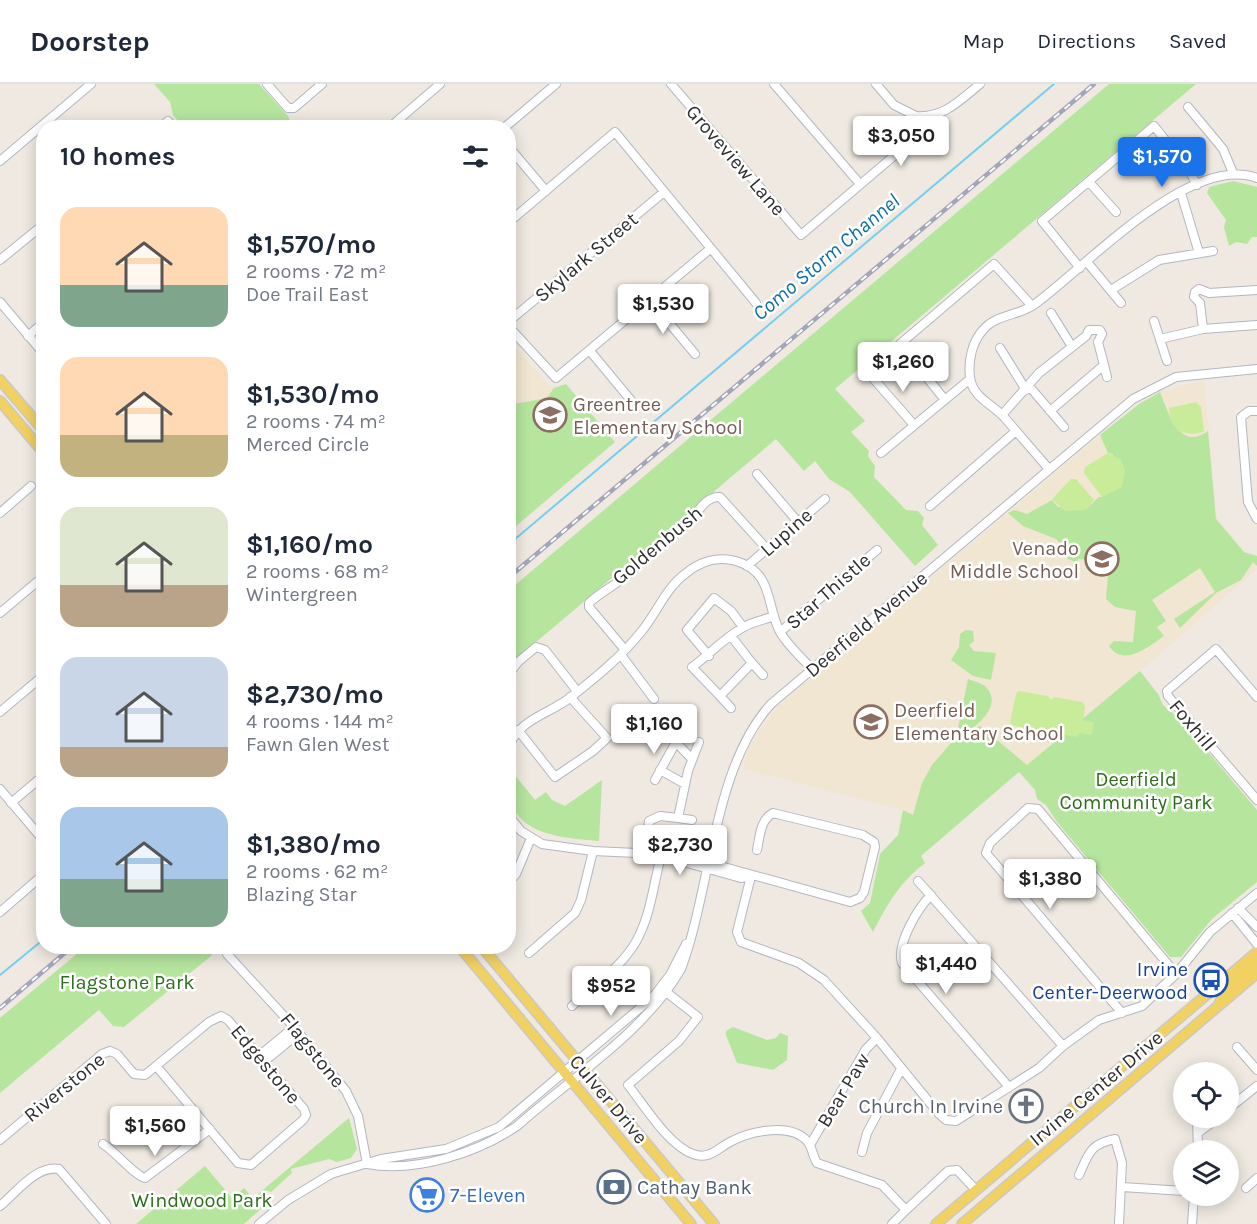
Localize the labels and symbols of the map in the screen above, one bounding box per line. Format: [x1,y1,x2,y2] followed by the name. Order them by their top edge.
[681,100,790,221] street label: Groveview Lane
[852,116,950,167] pin: $3,050
[1113,137,1211,188] pin: $1,570
[748,189,904,325] water label: Como Storm Channel
[530,207,643,307] street label: Skylark Street
[614,284,712,335] pin: $1,530
[854,342,952,393] pin: $1,260
[573,393,743,439] place label: Greentree Elementary School
[532,397,568,433] school or university icon: Greentree Elementary School
[608,501,707,590] street label: Goldenbush
[756,504,817,561] street label: Lupine
[950,537,1079,583] place label: Venado Middle School
[1084,541,1120,577] school or university icon: Venado Middle School
[781,548,875,634] street label: Star Thistle
[801,567,932,682] street label: Deerfield Avenue
[1164,695,1221,756] street label: Foxhill
[894,699,1064,745] place label: Deerfield Elementary School
[605,704,703,755] pin: $1,160
[853,704,889,740] school or university icon: Deerfield Elementary School
[1060,768,1212,814] park label: Deerfield Community Park
[631,825,729,876] pin: $2,730
[1001,859,1099,910] pin: $1,380
[897,944,995,995] pin: $1,440
[1032,958,1188,1004] place label: Irvine Center-Deerwood
[1193,962,1229,998] bus stop icon: Irvine Center-Deerwood
[575,966,647,1017] pin: $952
[59,971,195,994] park label: Flagstone Park
[275,1008,350,1092] street label: Flagstone
[226,1020,305,1108] street label: Edgestone
[1025,1026,1168,1151] street label: Irvine Center Drive
[19,1048,109,1127] street label: Riverstone
[812,1049,875,1131] street label: Bear Paw
[565,1050,652,1148] street label: Culver Drive
[1008,1088,1044,1124] church icon: Church In Irvine
[859,1095,1003,1118] place label: Church In Irvine
[106,1106,204,1157] pin: $1,560
[596,1169,632,1205] bank icon: Cathay Bank
[637,1176,752,1199] place label: Cathay Bank
[409,1177,445,1213] supermarket icon: 7-Eleven
[450,1184,526,1207] place label: 7-Eleven
[131,1189,273,1212] park label: Windwood Park

